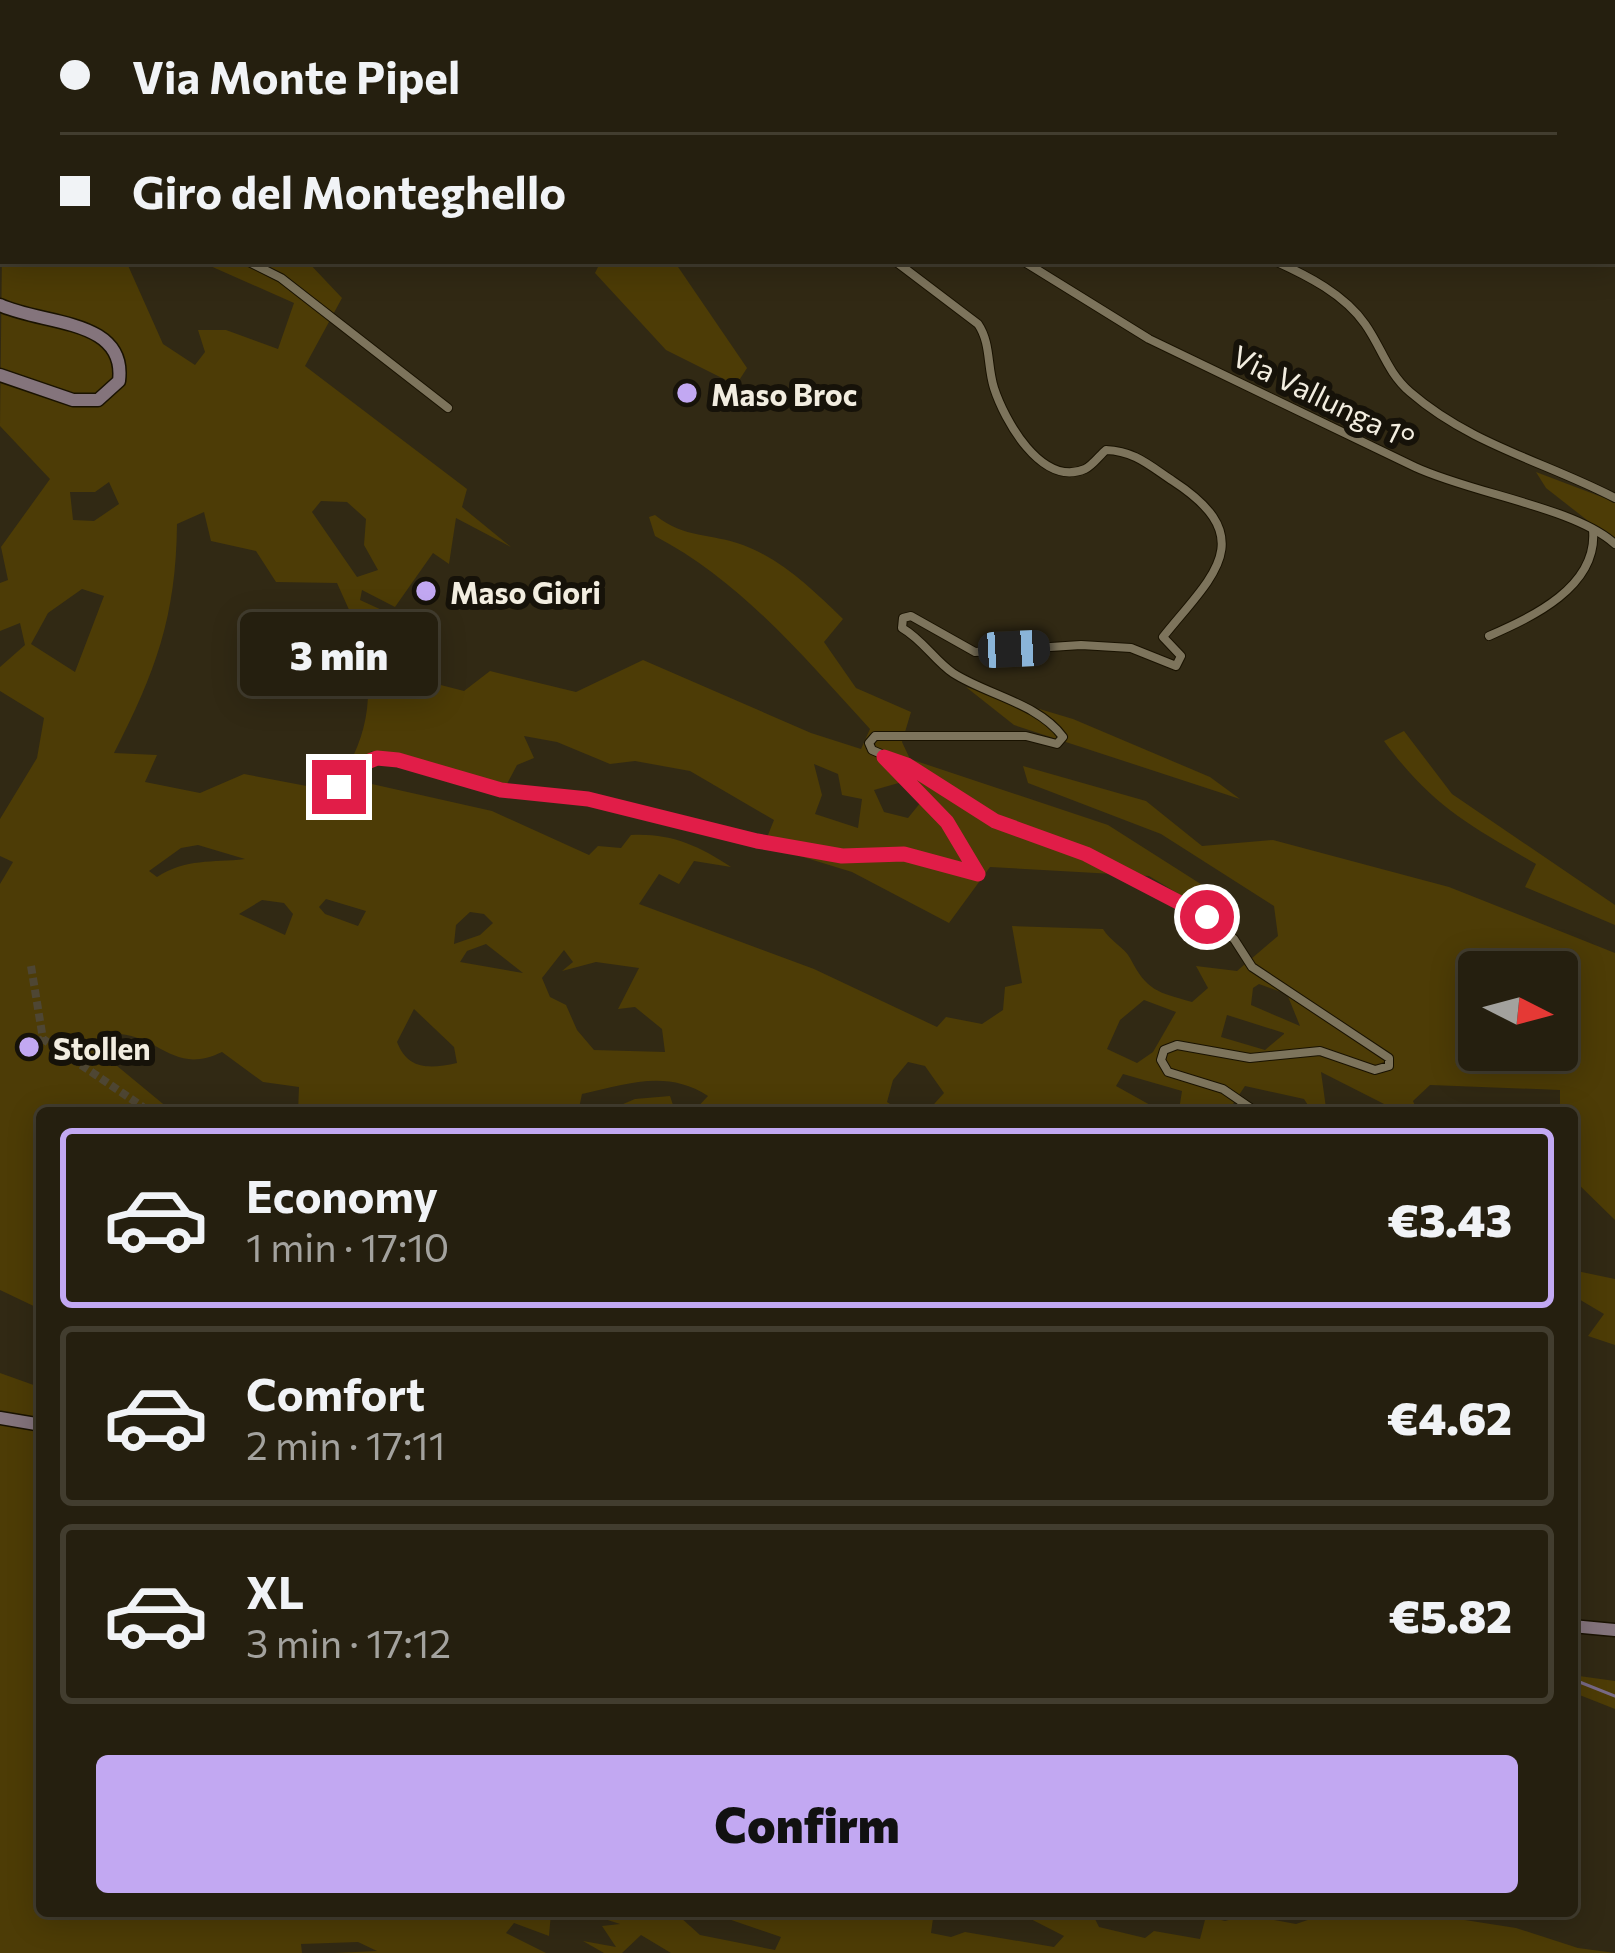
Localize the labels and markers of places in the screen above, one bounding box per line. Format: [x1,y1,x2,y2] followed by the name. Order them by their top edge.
[711,375,857,412] place label: Maso Broc
[674,380,700,406] marker: Maso Broc
[450,573,601,610] place label: Maso Giori
[413,578,439,604] marker: Maso Giori
[53,1029,151,1066] place label: Stollen
[16,1034,42,1060] marker: Stollen

